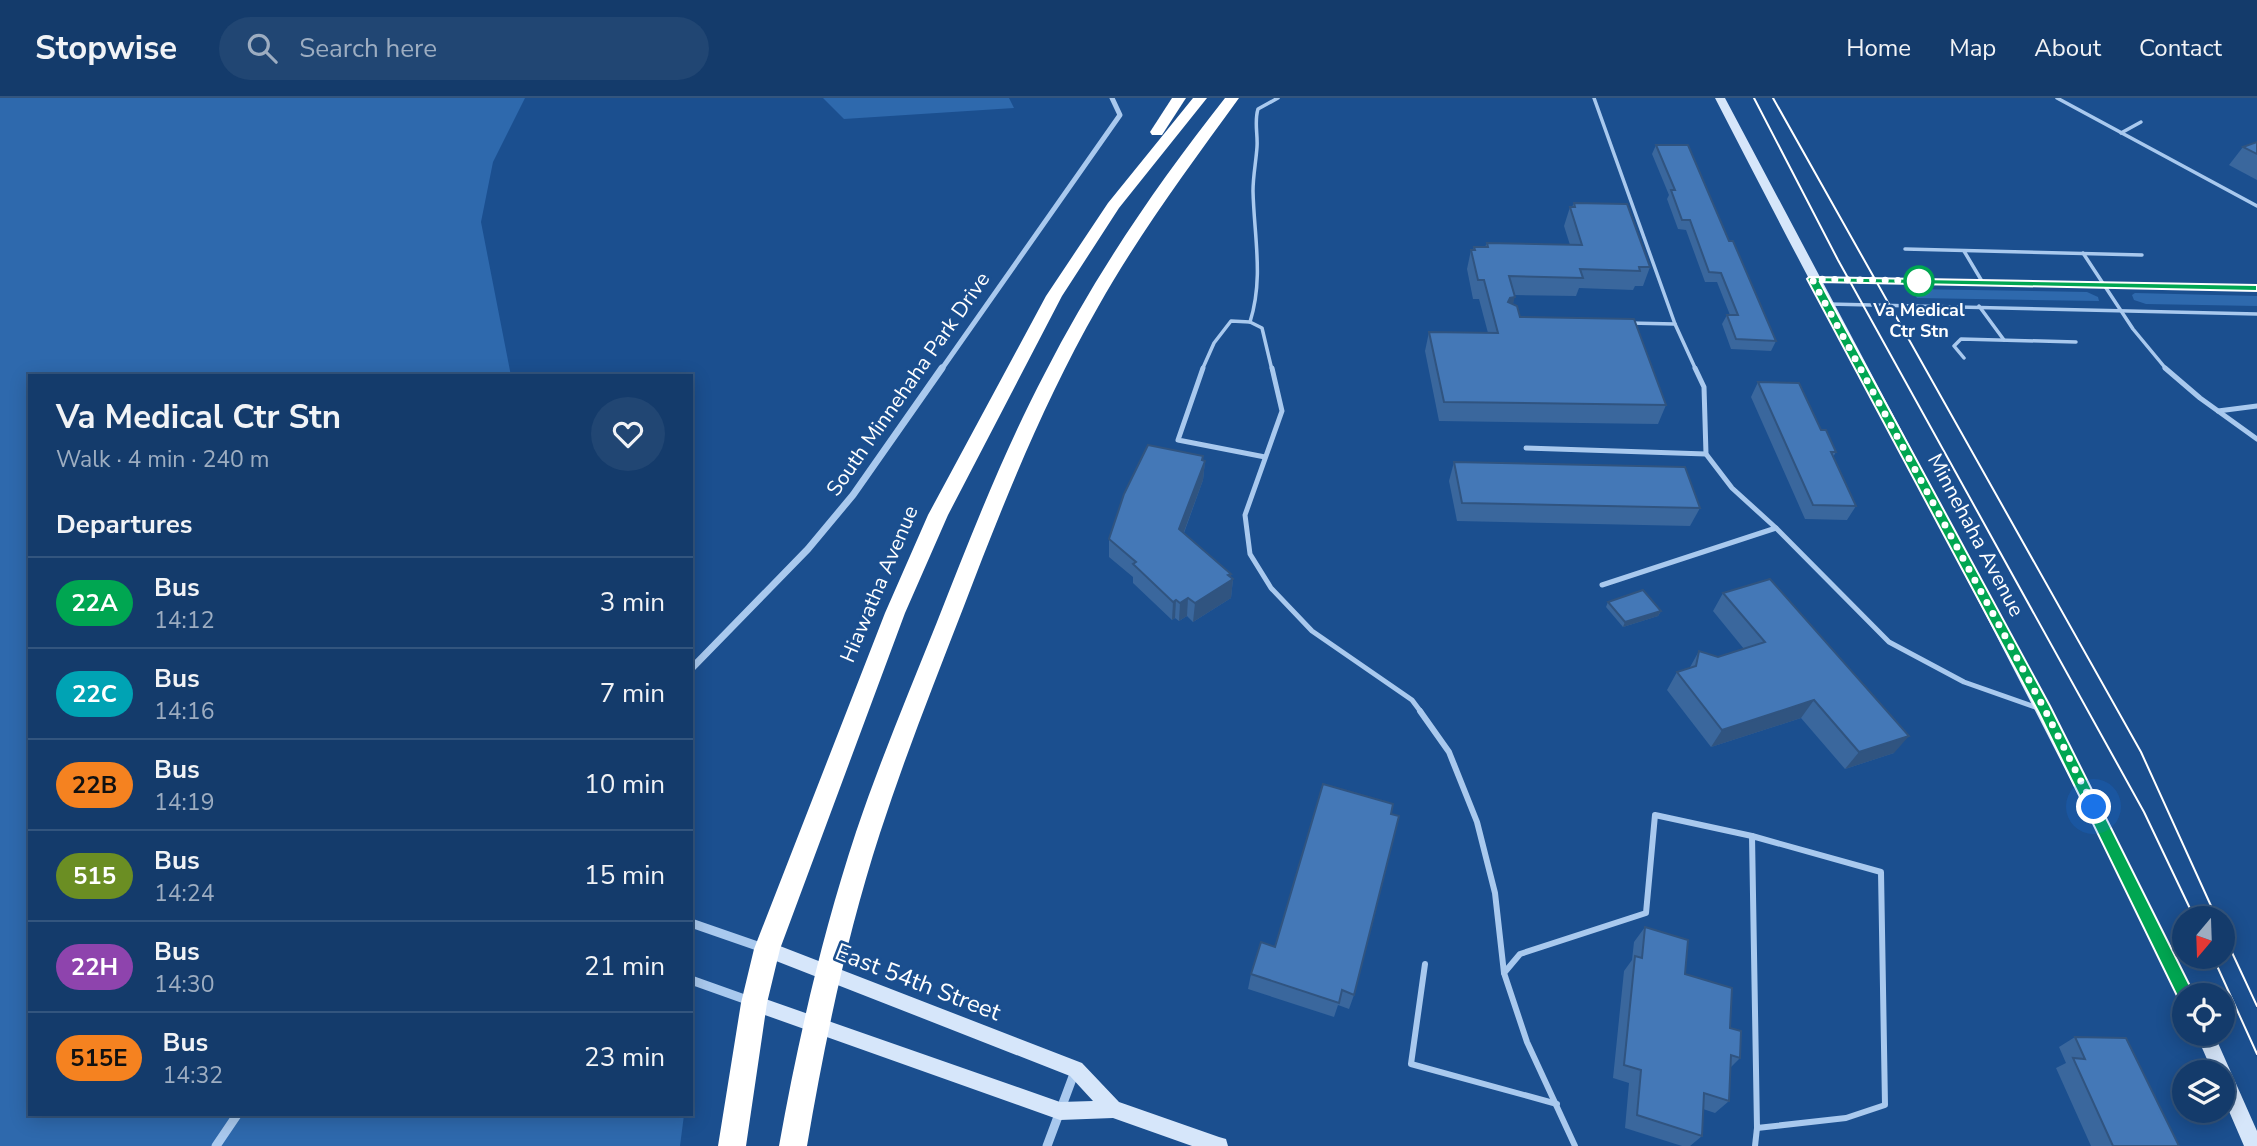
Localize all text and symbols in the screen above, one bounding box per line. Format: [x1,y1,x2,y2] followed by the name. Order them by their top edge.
[219,17,709,80] search box
[35,26,177,71] text: Stopwise
[243,29,281,67] icon: search
[299,31,437,66] text: Search here
[1846,32,1911,64] text: Home
[1949,32,1996,64] text: Map
[2034,32,2101,64] text: About
[2139,32,2222,64] text: Contact
[820,266,996,502] street label: South Minnehaha Park Drive
[1904,266,1934,296] marker: Va Medical Ctr Stn
[1872,298,1965,343] place label: Va Medical Ctr Stn
[56,395,341,440] text: Va Medical Ctr Stn
[591,397,665,471] button: heart
[56,444,269,475] text: Walk · 4 min · 240 m
[1921,449,2031,621] street label: Minnehaha Avenue
[833,501,925,667] street label: Hiawatha Avenue
[56,507,192,542] text: Departures
[154,570,200,605] text: Bus
[600,585,665,620] text: 3 min
[71,587,118,619] text: 22A
[154,605,214,636] text: 14:12
[154,661,200,696] text: Bus
[600,676,665,711] text: 7 min
[72,678,117,710] text: 22C
[154,696,214,727] text: 14:16
[154,752,200,787] text: Bus
[584,767,665,802] text: 10 min
[72,769,117,801] text: 22B
[154,787,214,818] text: 14:19
[2076,789,2111,824] your location
[154,843,200,878] text: Bus
[584,858,665,893] text: 15 min
[73,860,116,892] text: 515
[154,878,214,909] text: 14:24
[2172,906,2235,970] north arrow
[2172,906,2235,1123] map controls
[154,934,200,969] text: Bus
[831,936,1006,1029] street label: East 54th Street
[584,949,665,984] text: 21 min
[71,951,118,983] text: 22H
[154,969,214,1000] text: 14:30
[2172,983,2235,1046] button: locate
[163,1025,208,1060] text: Bus
[584,1040,665,1075] text: 23 min
[70,1042,128,1074] text: 515E
[163,1060,223,1091] text: 14:32
[2172,1060,2235,1123] button: layers

